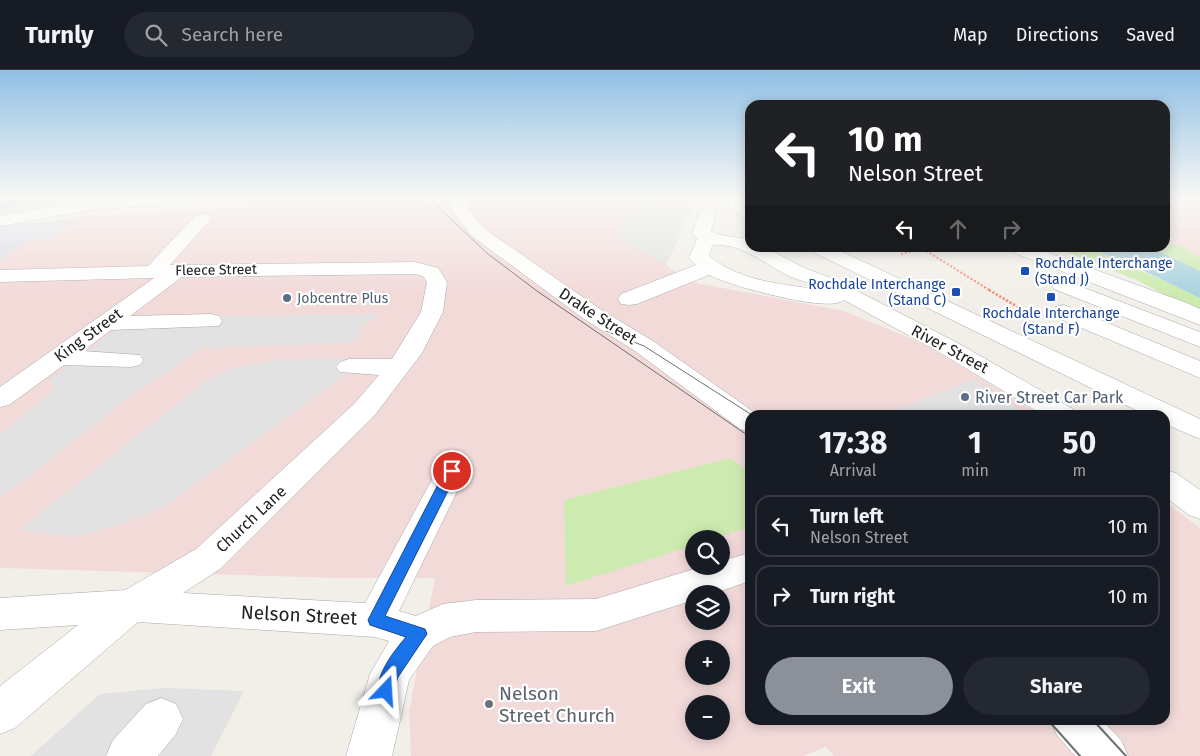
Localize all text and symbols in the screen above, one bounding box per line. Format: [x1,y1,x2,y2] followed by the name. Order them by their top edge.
[124,12,474,57] search box
[25,21,94,49] text: Turnly
[142,21,170,49] icon: search
[182,23,283,46] text: Search here
[953,24,988,46] text: Map
[1016,24,1098,46] text: Directions
[1126,24,1175,46] text: Saved
[848,118,923,160] text: 10 m
[765,120,830,185] icon: left
[848,160,983,187] text: Nelson Street
[891,215,919,243] icon: left
[944,215,972,243] icon: ahead
[997,215,1025,243] icon: right
[1035,255,1173,288] place label: Rochdale Interchange (Stand J)
[175,261,258,279] street label: Fleece Street
[1019,265,1031,277] marker: Rochdale Interchange (Stand J)
[808,276,946,309] place label: Rochdale Interchange (Stand C)
[555,284,641,348] street label: Drake Street
[950,286,962,298] marker: Rochdale Interchange (Stand C)
[297,290,389,307] place label: Jobcentre Plus
[1045,291,1057,303] marker: Rochdale Interchange (Stand F)
[281,292,293,304] marker: Jobcentre Plus
[50,304,126,366] street label: King Street
[982,305,1120,338] place label: Rochdale Interchange (Stand F)
[908,321,992,377] street label: River Street
[975,388,1124,407] place label: River Street Car Park
[959,391,971,403] marker: River Street Car Park
[819,425,887,461] text: 17:38
[968,425,982,461] text: 1
[1063,425,1096,461] text: 50
[431,450,473,492] pin
[438,457,466,485] icon: arrive
[830,461,877,480] text: Arrival
[961,461,989,480] text: min
[1073,461,1086,480] text: m
[212,482,290,556] street label: Church Lane
[810,505,884,528] text: Turn left
[767,512,795,540] icon: left
[1108,515,1148,538] text: 10 m
[810,528,908,547] text: Nelson Street
[685,530,730,740] map controls
[685,530,730,575] button: search
[767,582,795,610] icon: right
[685,585,730,630] button: layers
[810,585,895,608] text: Turn right
[1108,585,1148,608] text: 10 m
[240,600,358,630] street label: Nelson Street
[685,640,730,685] button: +
[765,657,953,715] button: Exit
[963,657,1150,715] button: Share
[359,664,411,716] position arrow
[499,682,615,727] place label: Nelson Street Church
[685,695,730,740] button: −
[483,698,495,710] marker: Nelson Street Church

